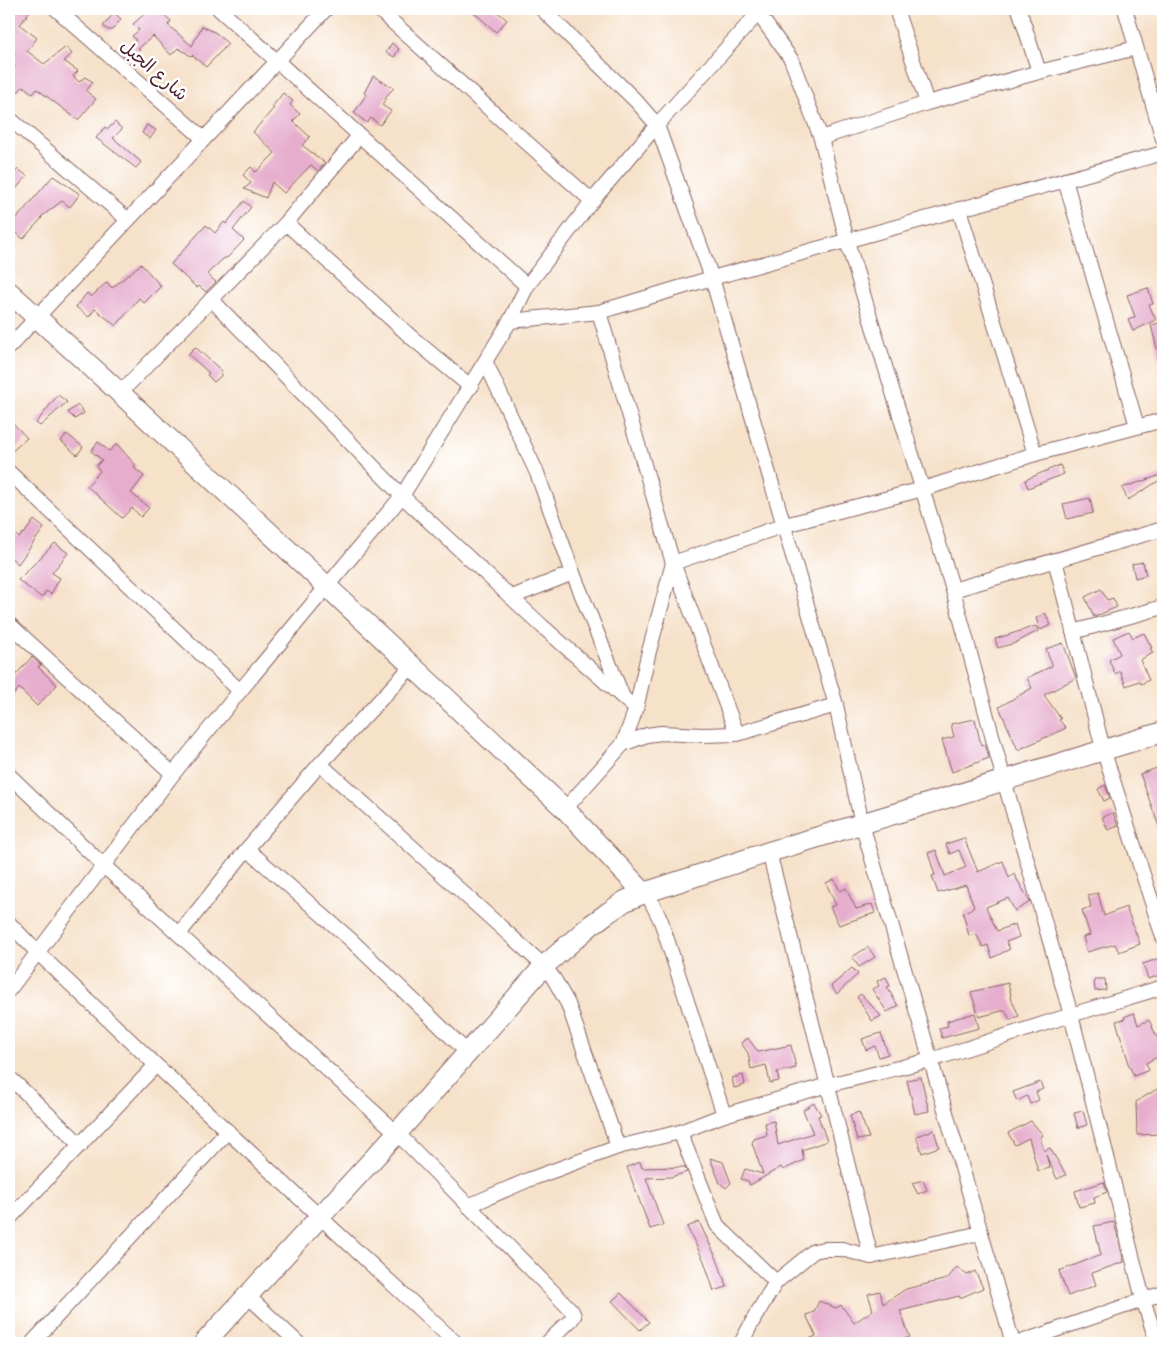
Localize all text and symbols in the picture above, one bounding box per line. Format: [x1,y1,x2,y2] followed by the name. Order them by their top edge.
[115,35,192,106] street label: شارع الجبل

